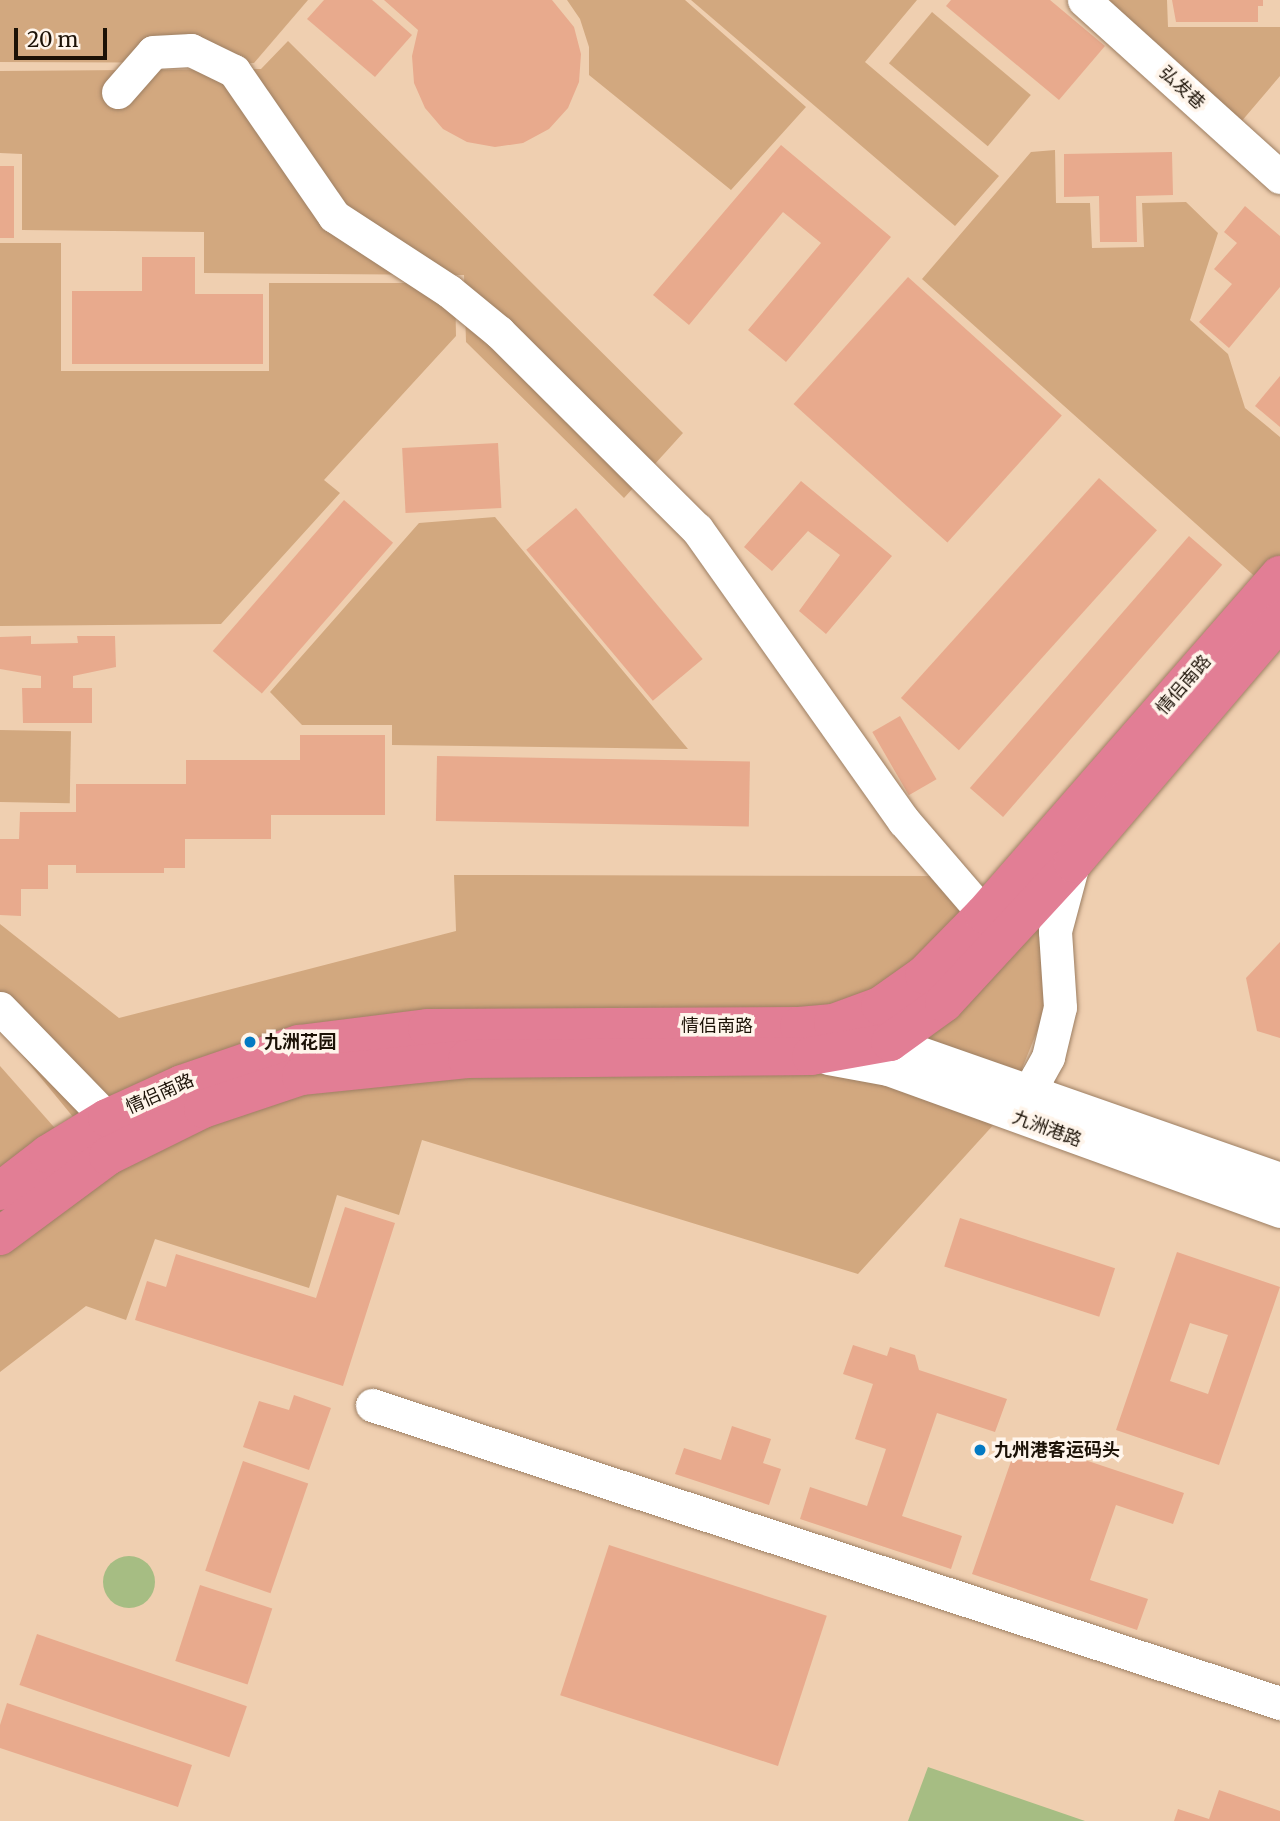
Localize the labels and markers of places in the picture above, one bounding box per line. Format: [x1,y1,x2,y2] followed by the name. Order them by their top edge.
[264,1031,336,1053] place label: 九洲花园
[242,1034,258,1050] marker: 九洲花园
[994,1439,1120,1461] place label: 九州港客运码头
[972,1442,988,1458] marker: 九州港客运码头

